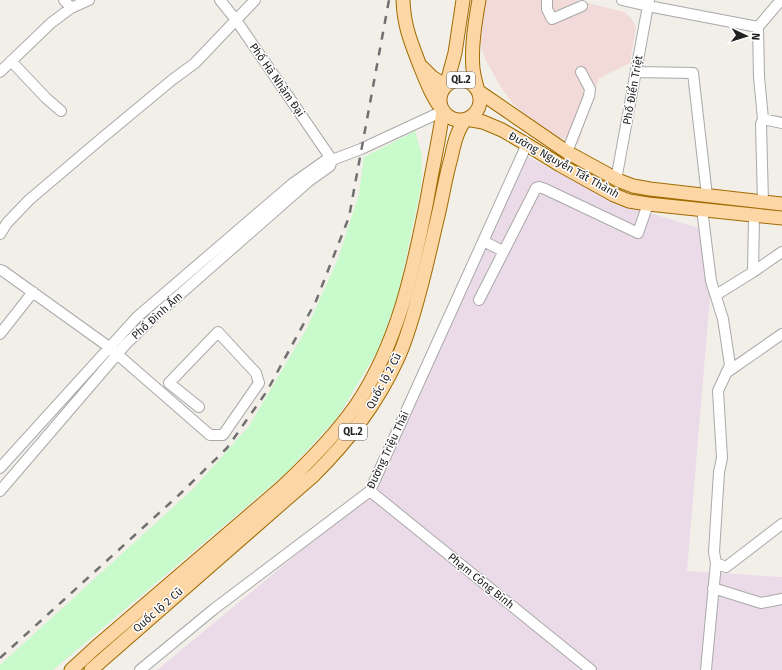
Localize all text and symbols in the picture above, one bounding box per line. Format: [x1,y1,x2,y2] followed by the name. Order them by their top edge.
[726,16,766,56] north arrow
[749,33,762,41] text: N
[247,41,307,119] street label: Phố Hà Nhậm Đại
[620,54,646,126] street label: Phố Điển Triệt
[447,72,475,88] road number: QL.2
[506,129,622,201] street label: Đường Nguyễn Tất Thành
[128,288,185,342] street label: Phố Đình Ấm
[364,351,404,411] street label: Quốc lộ 2 Cũ
[364,409,412,491] street label: Đường Triệu Thái
[339,424,367,440] road number: QL.2
[445,550,517,612] street label: Phạm Công Bình
[130,585,186,635] street label: Quốc lộ 2 Cũ

